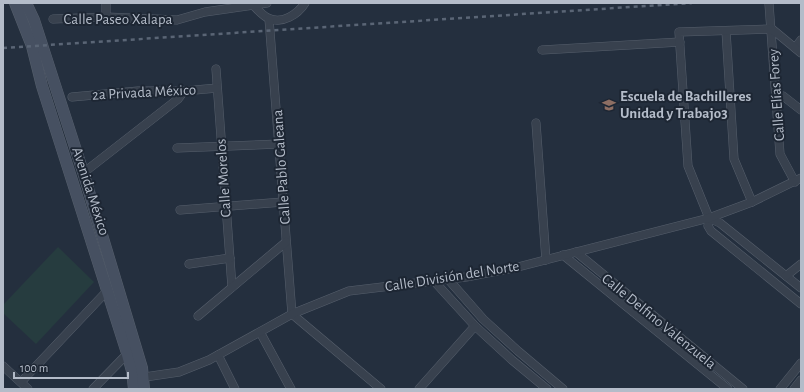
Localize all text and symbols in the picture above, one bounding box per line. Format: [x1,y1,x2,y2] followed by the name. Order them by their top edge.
[63,12,173,27] street label: Calle Paseo Xalapa
[766,48,787,142] street label: Calle Elías Forey
[92,82,196,103] street label: 2a Privada México
[620,89,751,121] place label: Escuela de Bachilleres Unidad y Trabajo3
[601,97,617,113] school or university icon: Escuela de Bachilleres Unidad y Trabajo3
[270,109,293,225] street label: Calle Pablo Galeana
[213,138,234,218] street label: Calle Morelos
[69,145,112,237] street label: Avenida México
[384,258,520,295] street label: Calle División del Norte
[599,271,719,372] street label: Calle Delfino Valenzuela
[14,354,128,380] scale bar
[20,362,48,374] text: 100 m

